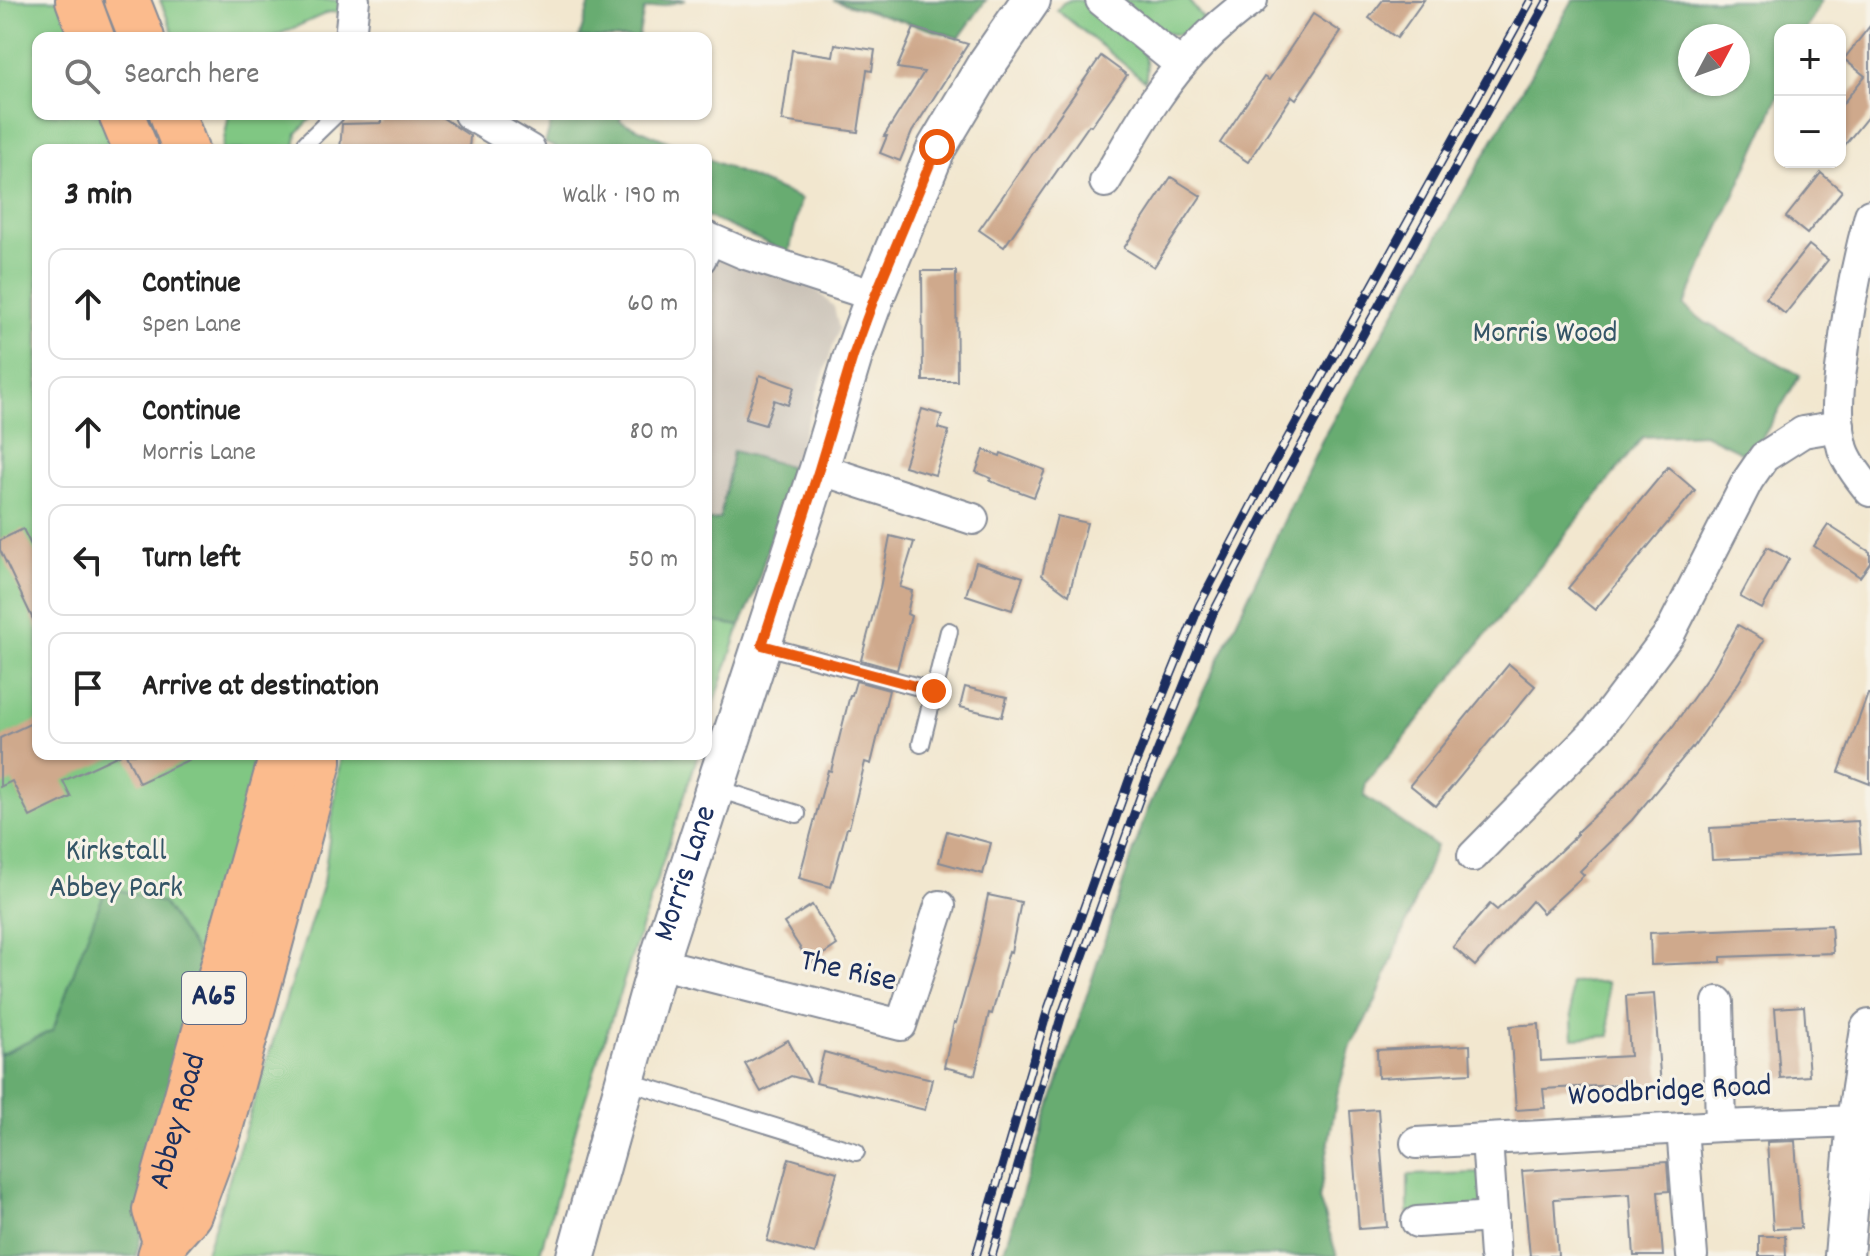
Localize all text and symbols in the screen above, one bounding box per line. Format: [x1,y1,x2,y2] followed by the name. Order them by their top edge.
[1678,24,1750,96] north arrow
[1774,24,1846,168] map controls
[1774,24,1846,96] button: +
[32,32,712,120] search box
[60,54,104,98] icon: search
[124,55,260,98] text: Search here
[1774,96,1846,168] button: −
[919,129,955,165] route start
[64,172,132,221] text: 3 min
[563,178,680,215] text: Walk · 190 m
[142,264,241,307] text: Continue
[66,282,110,326] icon: ahead
[627,286,678,323] text: 60 m
[142,307,241,344] text: Spen Lane
[1472,312,1618,358] park label: Morris Wood
[142,392,241,435] text: Continue
[66,410,110,454] icon: ahead
[630,414,678,451] text: 80 m
[142,435,256,472] text: Morris Lane
[66,538,110,582] icon: left
[142,539,241,582] text: Turn left
[628,542,678,579] text: 50 m
[66,666,110,710] icon: arrive
[142,667,379,710] text: Arrive at destination
[916,673,952,709] route end
[643,800,731,948] street label: Morris Lane
[49,830,183,913] park label: Kirkstall Abbey Park
[795,940,901,1006] street label: The Rise
[182,972,246,1024] road number: A65
[139,1048,221,1195] street label: Abbey Road
[1567,1065,1773,1121] street label: Woodbridge Road

